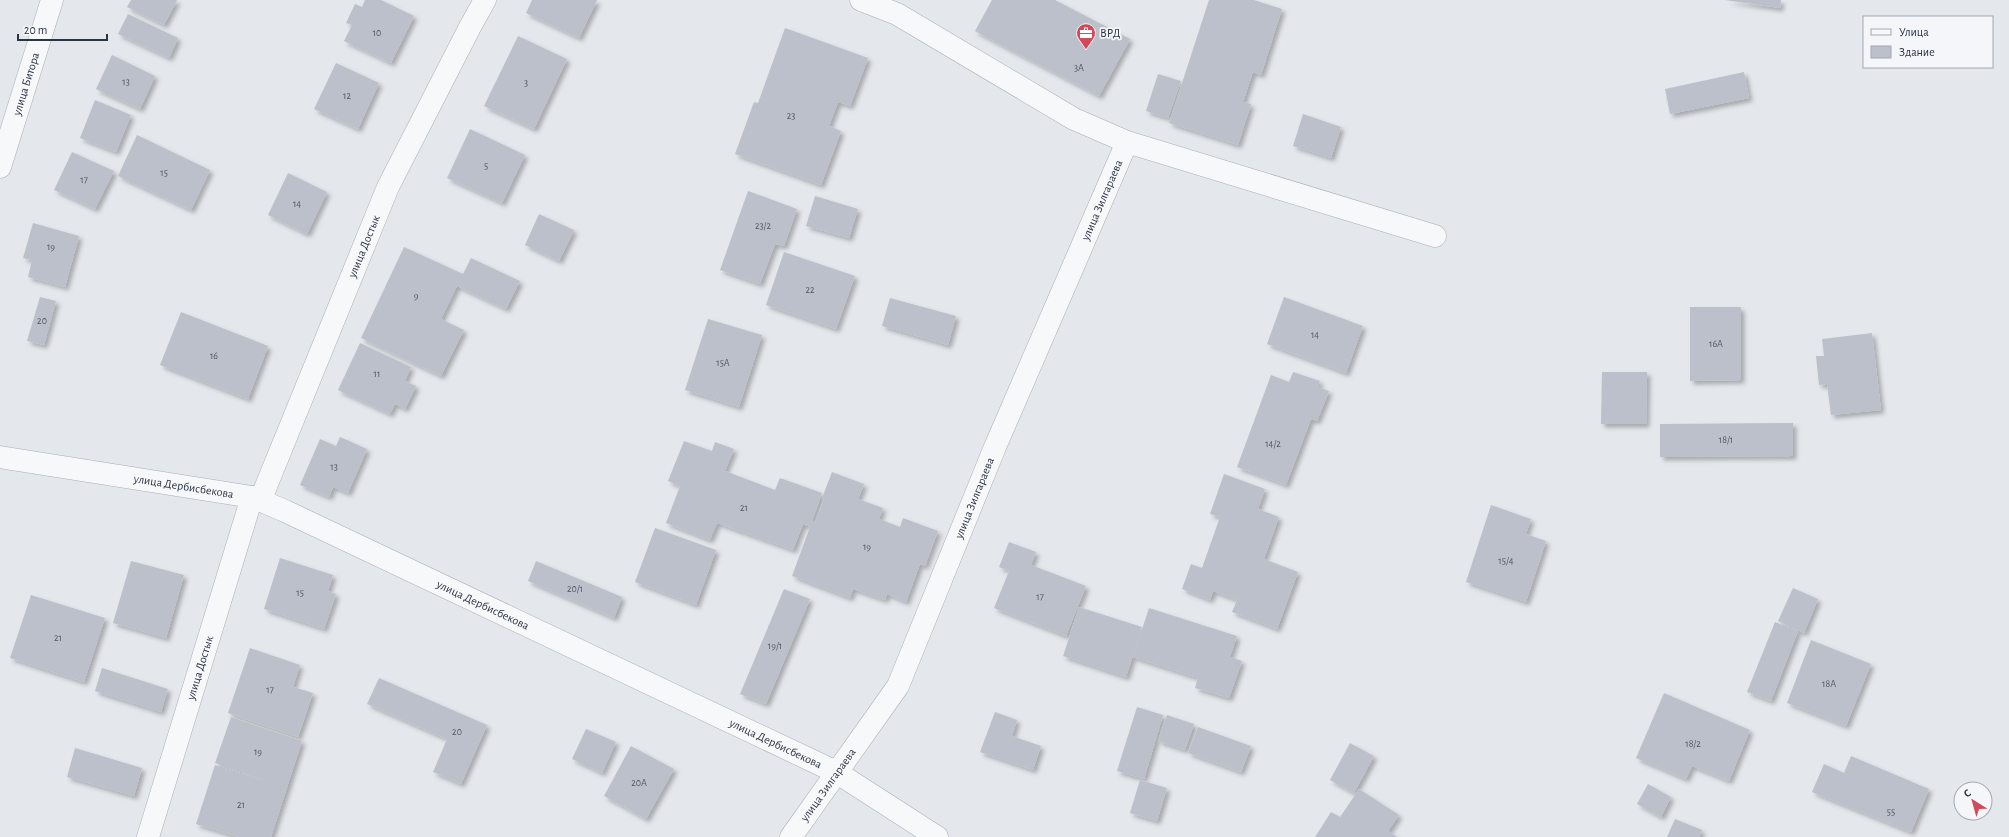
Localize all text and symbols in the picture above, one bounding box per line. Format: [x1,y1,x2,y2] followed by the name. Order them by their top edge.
[18,16,107,42] scale bar
[1863,16,1993,68] legend
[1075,22,1097,50] office icon: ВРД
[24,24,47,36] text: 20 m
[1899,26,1929,38] text: Улица
[1100,27,1121,39] place label: ВРД
[373,28,381,38] house number: 10
[1899,46,1935,58] text: Здание
[10,51,41,118] street label: улица Битора
[1074,63,1084,73] house number: 3А
[122,77,130,87] house number: 13
[524,78,528,88] house number: 3
[343,91,351,101] house number: 12
[787,111,795,121] house number: 23
[1079,158,1125,243] street label: улица Зилгараева
[484,161,488,171] house number: 5
[160,168,168,178] house number: 15
[80,175,88,185] house number: 17
[293,199,301,209] house number: 14
[345,213,382,281] street label: улица Достык
[755,221,771,231] house number: 23/2
[47,242,55,252] house number: 19
[805,285,815,295] house number: 22
[414,291,419,301] house number: 9
[37,316,47,326] house number: 20
[1311,330,1319,340] house number: 14
[1709,339,1723,349] house number: 16А
[210,351,218,361] house number: 16
[716,358,730,368] house number: 15А
[374,369,380,379] house number: 11
[1719,435,1733,445] house number: 18/1
[1265,439,1281,449] house number: 14/2
[952,455,996,542] street label: улица Зилгараева
[330,462,338,472] house number: 13
[132,472,235,500] street label: улица Дербисбекова
[740,503,748,513] house number: 21
[863,542,871,552] house number: 19
[1498,556,1514,566] house number: 15/4
[434,577,531,632] street label: улица Дербисбекова
[567,584,583,594] house number: 20/1
[296,588,304,598] house number: 15
[1036,592,1044,602] house number: 17
[54,633,62,643] house number: 21
[184,634,215,702] street label: улица Достык
[768,641,782,651] house number: 19/1
[1822,679,1836,689] house number: 18А
[266,685,274,695] house number: 17
[726,716,824,771] street label: улица Дербисбекова
[452,727,462,737] house number: 20
[1685,739,1701,749] house number: 18/2
[798,746,858,825] street label: улица Зилгараева
[254,747,262,757] house number: 19
[631,778,647,788] house number: 20А
[1953,781,1993,821] north arrow
[1962,787,1973,800] text: С
[237,800,245,810] house number: 21
[1887,807,1895,817] house number: 55

